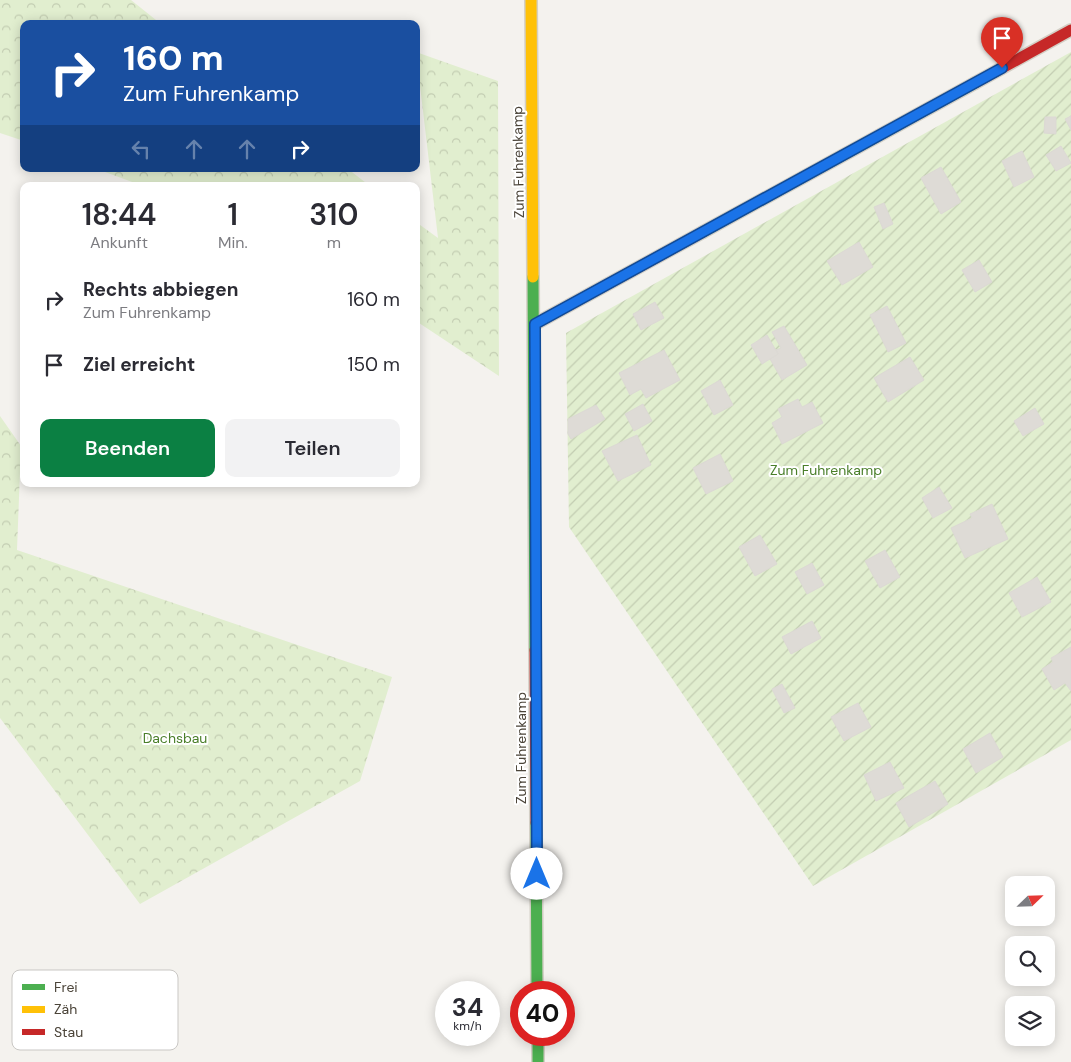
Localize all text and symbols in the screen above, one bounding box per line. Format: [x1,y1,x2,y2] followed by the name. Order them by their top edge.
[981,17,1023,68] pin
[988,24,1016,52] icon: arrive
[123,35,224,81] text: 160 m
[40,40,105,105] icon: right
[123,79,299,108] text: Zum Fuhrenkamp
[508,106,528,218] street label: Zum Fuhrenkamp
[127,135,155,163] icon: left
[180,135,208,163] icon: ahead
[233,135,261,163] icon: ahead
[286,135,314,163] icon: right
[82,195,156,234] text: 18:44
[228,195,238,234] text: 1
[309,195,358,234] text: 310
[90,232,148,253] text: Ankunft
[218,232,248,253] text: Min.
[327,232,341,253] text: m
[83,277,238,302] text: Rechts abbiegen
[40,286,68,314] icon: right
[347,287,400,312] text: 160 m
[83,302,211,323] text: Zum Fuhrenkamp
[40,351,68,379] icon: arrive
[83,352,195,377] text: Ziel erreicht
[348,352,400,377] text: 150 m
[40,419,215,477] button: Beenden
[225,419,400,477] button: Teilen
[770,461,882,479] park label: Zum Fuhrenkamp
[512,692,530,804] street label: Zum Fuhrenkamp
[143,729,207,747] park label: Dachsbau
[510,847,562,899] position arrow
[1005,876,1055,926] north arrow
[1005,876,1055,1046] map controls
[1005,936,1055,986] button: search
[12,970,178,1050] legend
[54,978,78,996] text: Frei
[510,981,575,1046] speed limit sign: 40
[452,991,483,1024] text: 34
[1005,996,1055,1046] button: layers
[54,1000,77,1018] text: Zäh
[453,1018,482,1034] text: km/h
[54,1023,83,1041] text: Stau

